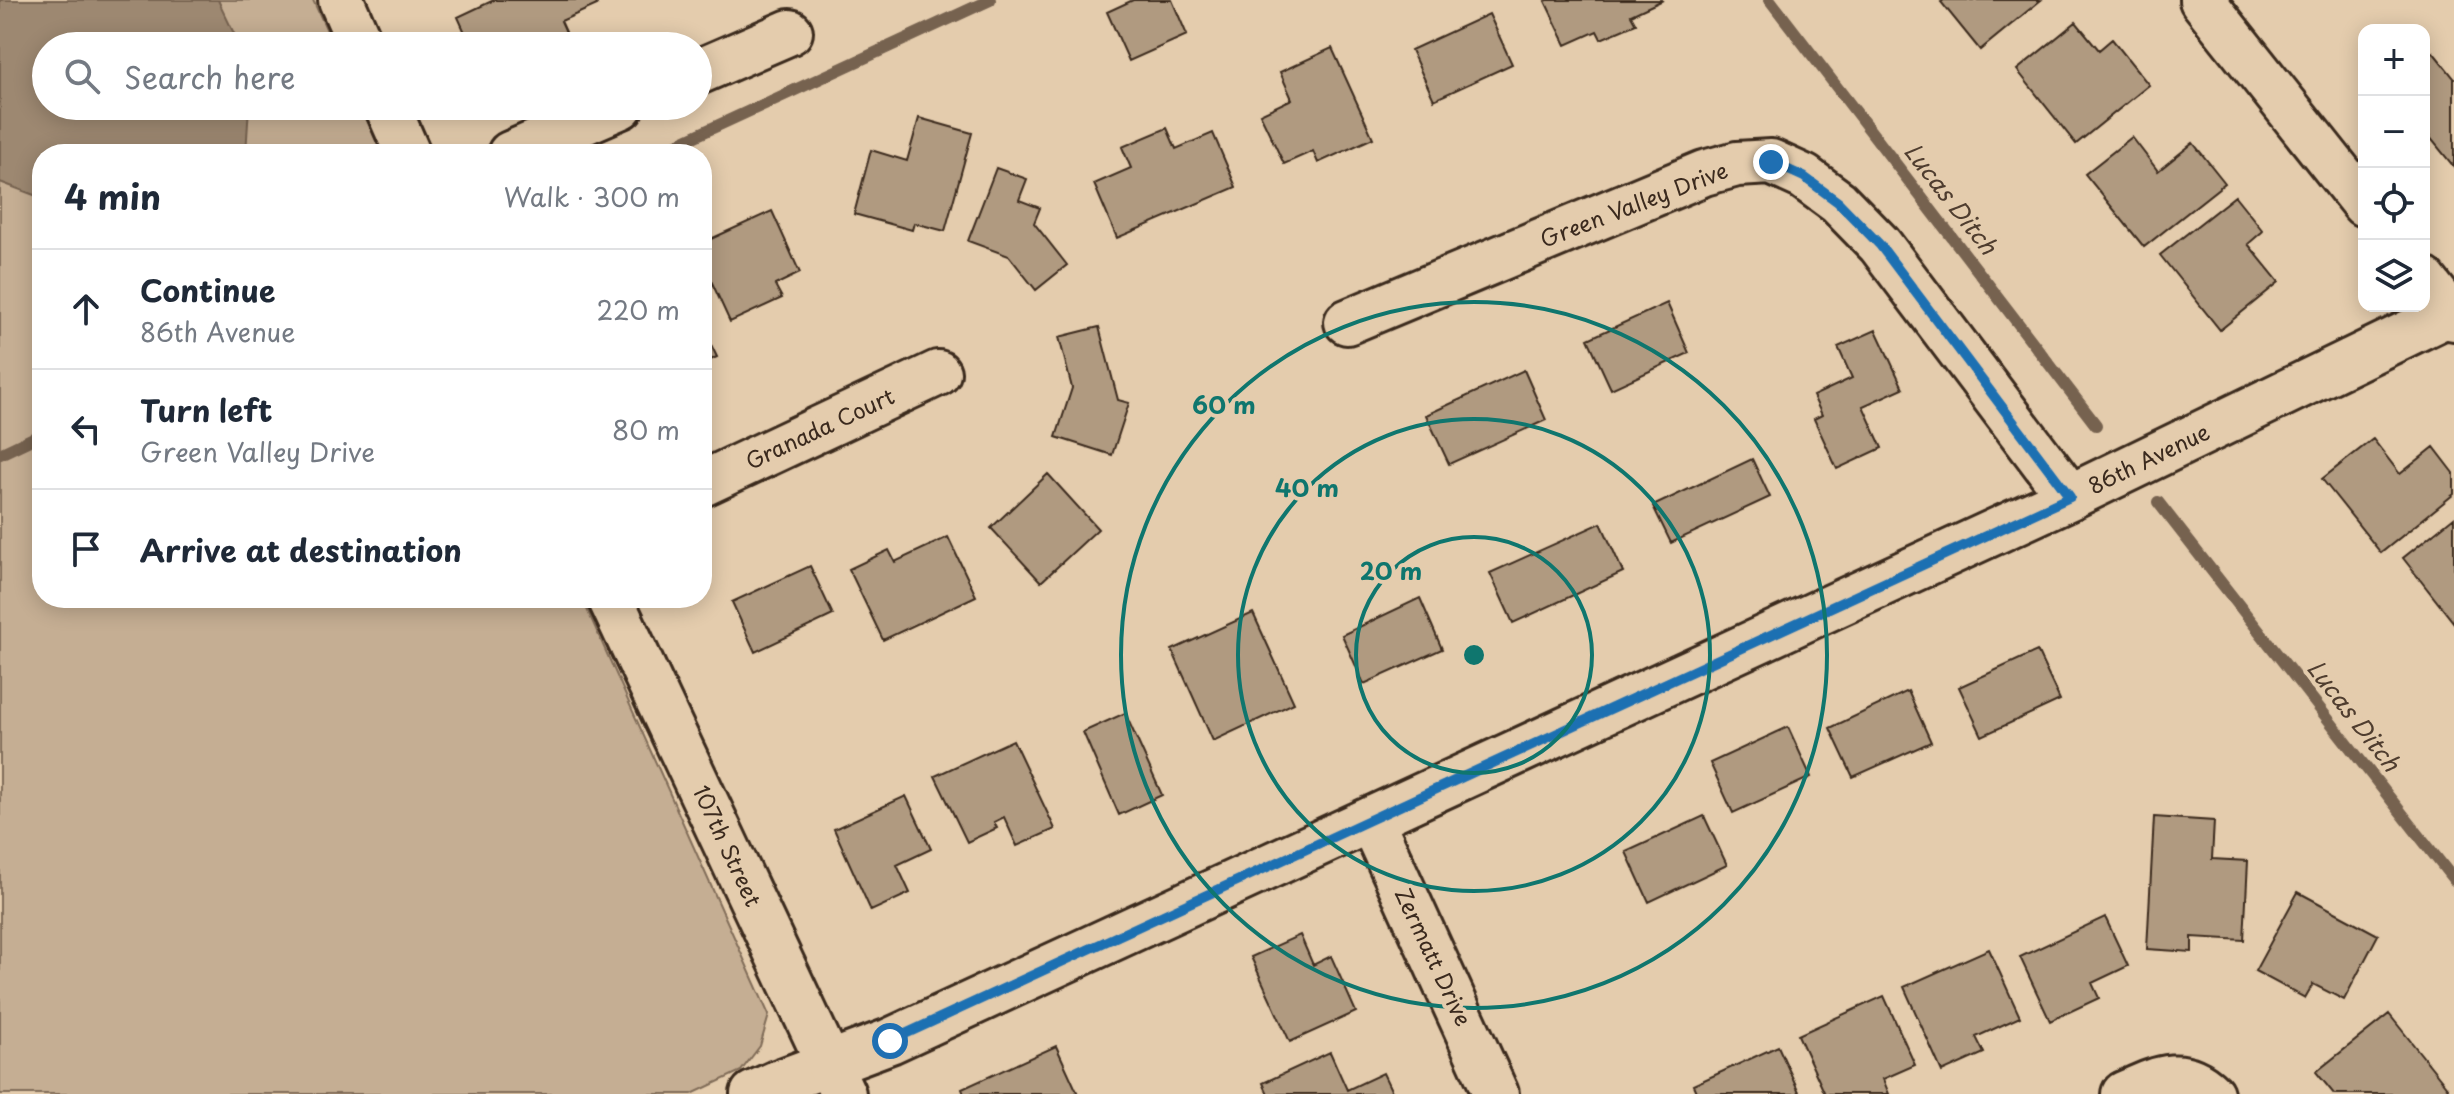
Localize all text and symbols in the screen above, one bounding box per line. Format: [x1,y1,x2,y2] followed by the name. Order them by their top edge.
[2358,24,2430,312] map controls
[2358,24,2430,96] button: +
[32,32,712,120] search box
[60,54,104,98] icon: search
[124,54,296,99] text: Search here
[2358,96,2430,168] button: −
[1896,134,2007,262] water label: Lucas Ditch
[1753,144,1789,180] route end
[1535,153,1732,255] street label: Green Valley Drive
[2358,168,2430,240] button: locate
[64,170,161,222] text: 4 min
[504,177,680,216] text: Walk · 300 m
[2358,240,2430,312] button: layers
[140,267,275,312] text: Continue
[64,287,108,331] icon: ahead
[596,290,680,329] text: 220 m
[140,312,295,351] text: 86th Avenue
[739,379,899,477] street label: Granada Court
[1192,386,1256,422] text: 60 m
[140,387,272,432] text: Turn left
[64,407,108,451] icon: left
[612,410,680,449] text: 80 m
[2082,414,2215,501] street label: 86th Avenue
[140,432,375,471] text: Green Valley Drive
[1275,469,1339,505] text: 40 m
[64,527,108,571] icon: arrive
[140,527,462,572] text: Arrive at destination
[1360,552,1422,588] text: 20 m
[1460,641,1488,669] centre of rings
[2299,651,2410,779] water label: Lucas Ditch
[686,779,771,912] street label: 107th Street
[1388,882,1481,1031] street label: Zermatt Drive
[872,1023,908,1059] route start

